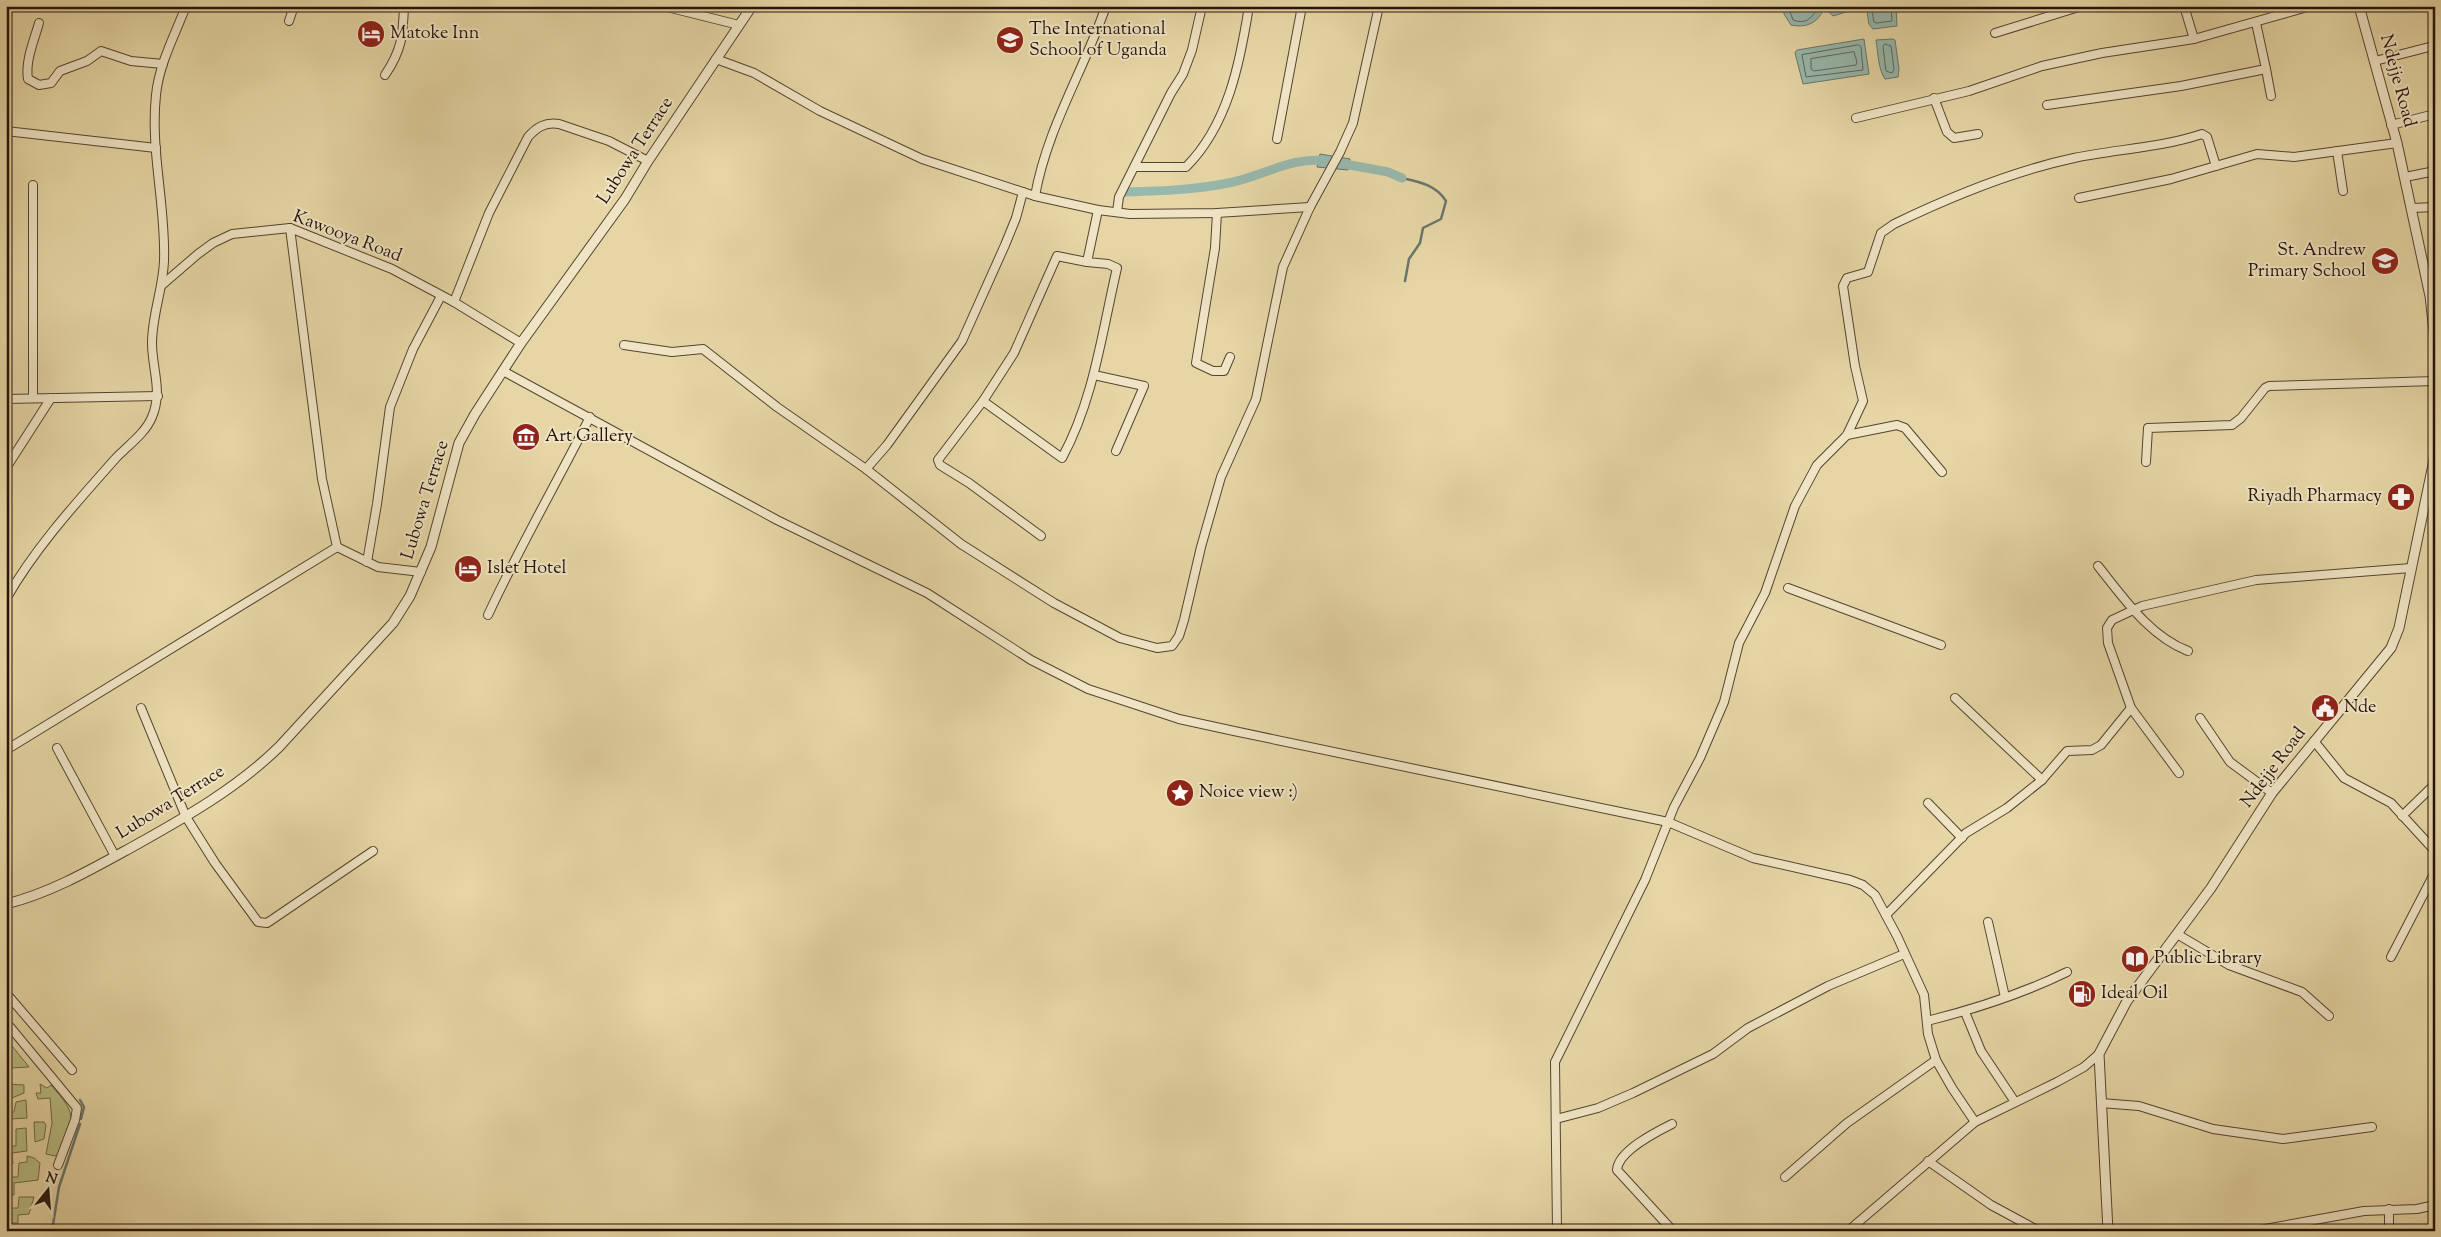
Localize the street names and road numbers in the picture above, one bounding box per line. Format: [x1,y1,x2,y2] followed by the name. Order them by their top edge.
[2372,32,2422,130] street label: Ndejje Road
[592,92,680,210] street label: Lubowa Terrace
[289,204,405,270] street label: Kawooya Road
[396,437,456,563] street label: Lubowa Terrace
[2235,722,2313,814] street label: Ndejje Road
[112,759,230,847] street label: Lubowa Terrace

